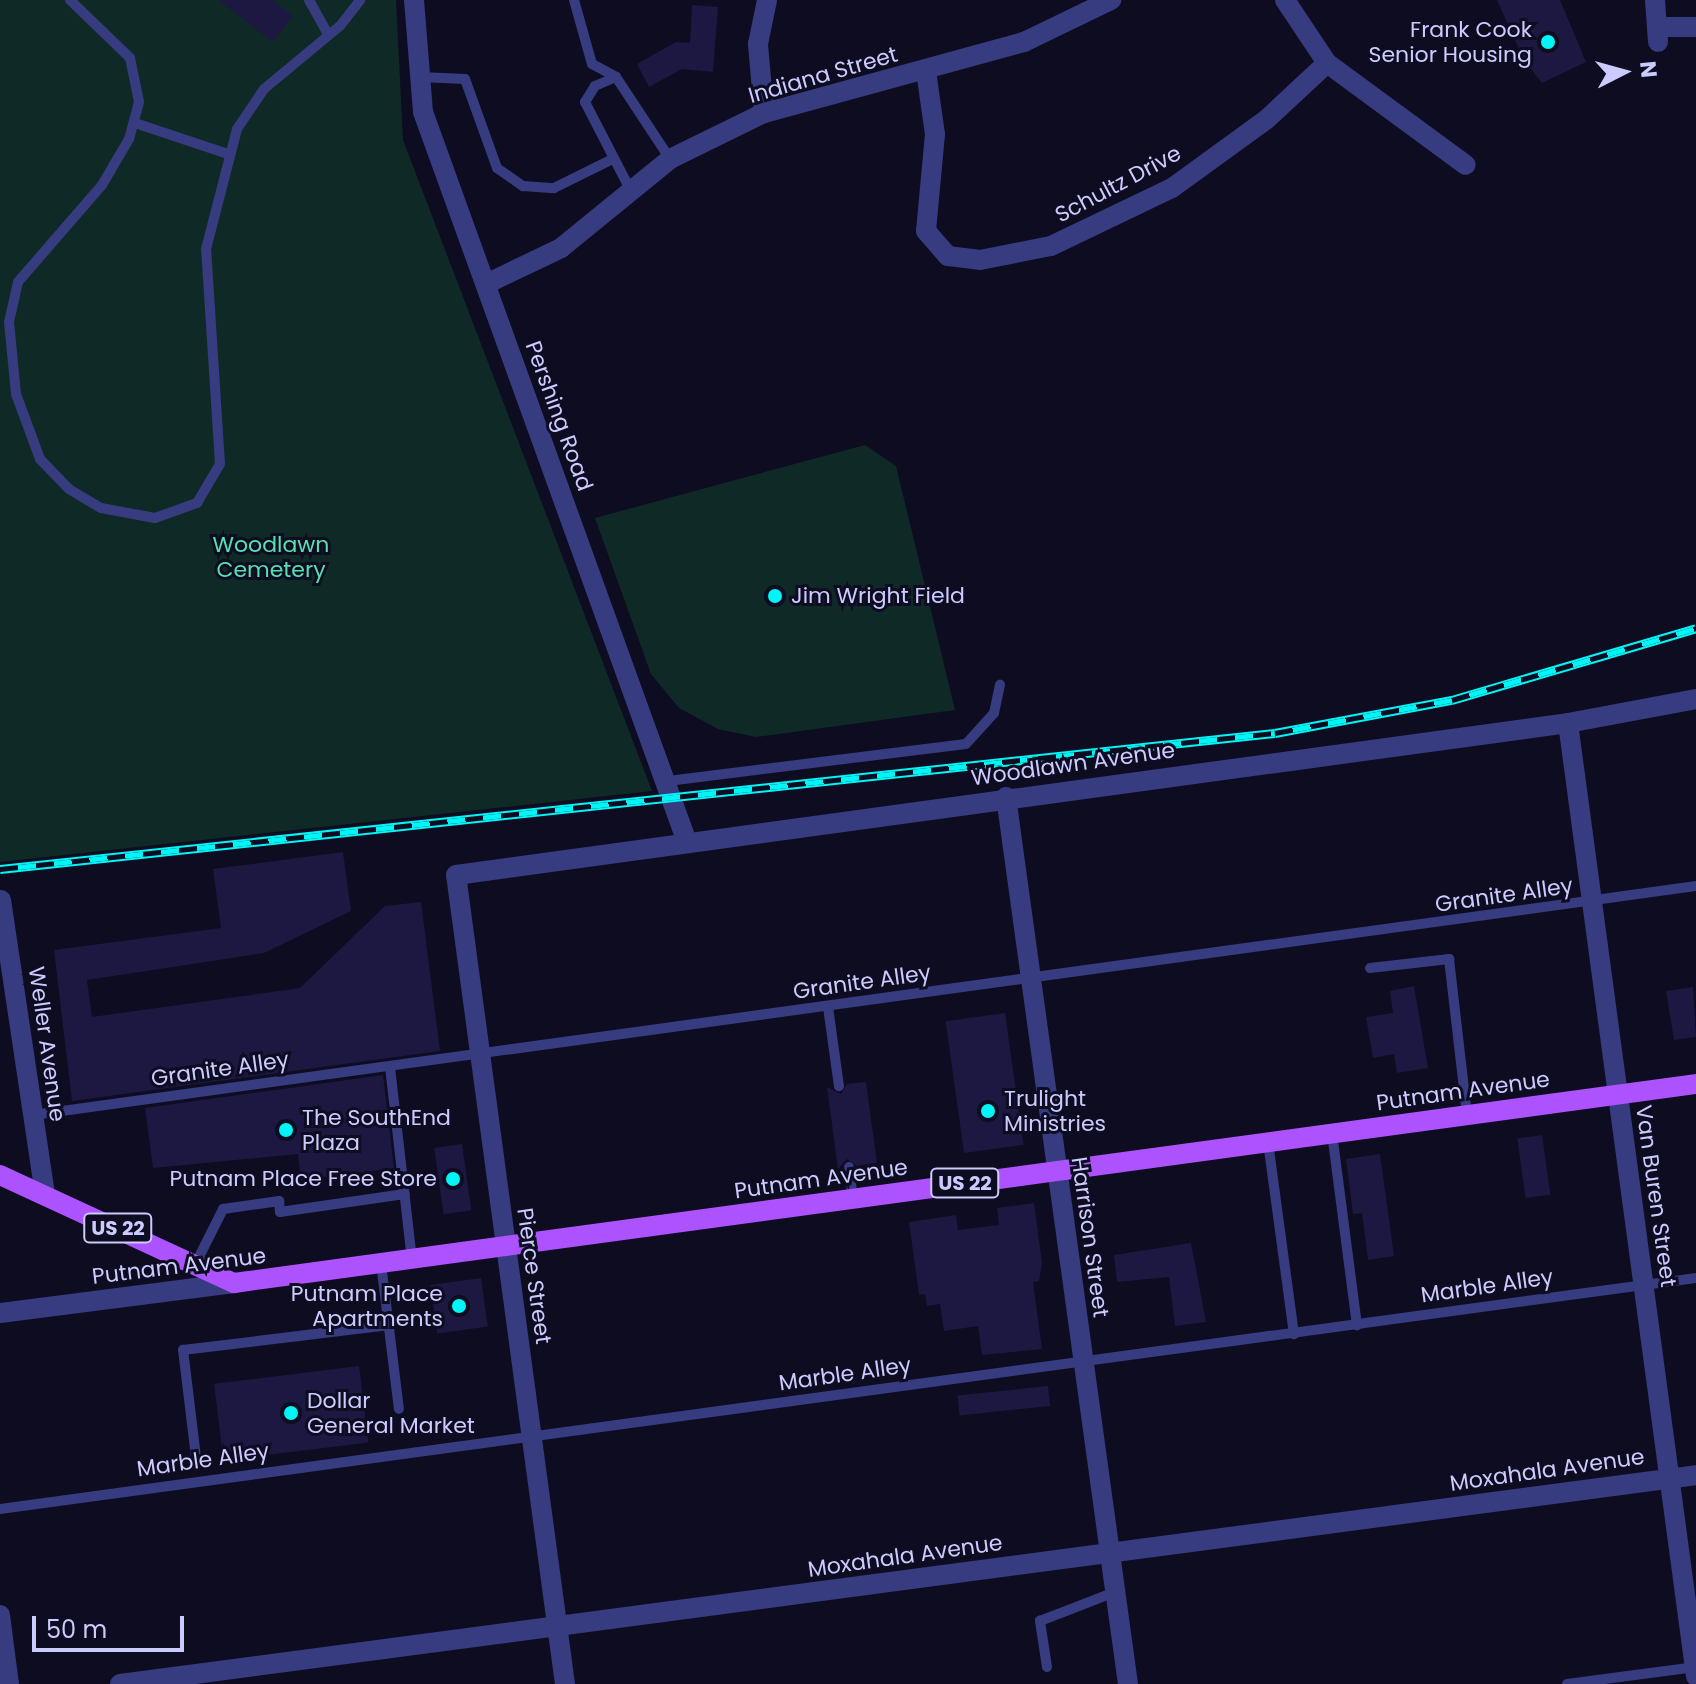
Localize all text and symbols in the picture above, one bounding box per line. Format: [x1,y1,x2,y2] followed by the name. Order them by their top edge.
[1369,16,1532,68] place label: Frank Cook Senior Housing
[1584,32,1664,112] north arrow
[1539,33,1557,51] marker: Frank Cook Senior Housing
[745,41,901,109] street label: Indiana Street
[1632,60,1665,79] text: N
[1050,140,1186,228] street label: Schultz Drive
[520,337,598,495] street label: Pershing Road
[213,531,329,582] park label: Woodlawn Cemetery
[791,583,965,609] place label: Jim Wright Field
[766,587,784,605] marker: Jim Wright Field
[969,737,1177,791] street label: Woodlawn Avenue
[1433,872,1575,918] street label: Granite Alley
[791,959,933,1005] street label: Granite Alley
[23,965,71,1123] street label: Weller Avenue
[149,1046,291,1092] street label: Granite Alley
[1375,1066,1551,1116] street label: Putnam Avenue
[1004,1085,1106,1136] place label: Trulight Ministries
[979,1102,997,1120] marker: Trulight Ministries
[1630,1103,1682,1289] street label: Van Buren Street
[302,1104,451,1156] place label: The SouthEnd Plaza
[277,1121,295,1139] marker: The SouthEnd Plaza
[733,1154,909,1204] street label: Putnam Avenue
[1066,1155,1114,1319] street label: Harrison Street
[170,1166,437,1192] place label: Putnam Place Free Store
[929,1167,1001,1199] road number: US 22
[444,1170,462,1188] marker: Putnam Place Free Store
[511,1206,557,1346] street label: Pierce Street
[82,1212,154,1244] road number: US 22
[91,1242,267,1290] street label: Putnam Avenue
[1419,1264,1555,1308] street label: Marble Alley
[291,1280,443,1332] place label: Putnam Place Apartments
[450,1297,468,1315] marker: Putnam Place Apartments
[777,1352,913,1396] street label: Marble Alley
[307,1387,475,1438] place label: Dollar General Market
[282,1404,300,1422] marker: Dollar General Market
[135,1438,271,1482] street label: Marble Alley
[1448,1443,1646,1497] street label: Moxahala Avenue
[806,1529,1004,1583] street label: Moxahala Avenue
[36,1600,188,1650] scale bar
[46,1613,107,1646] text: 50 m

